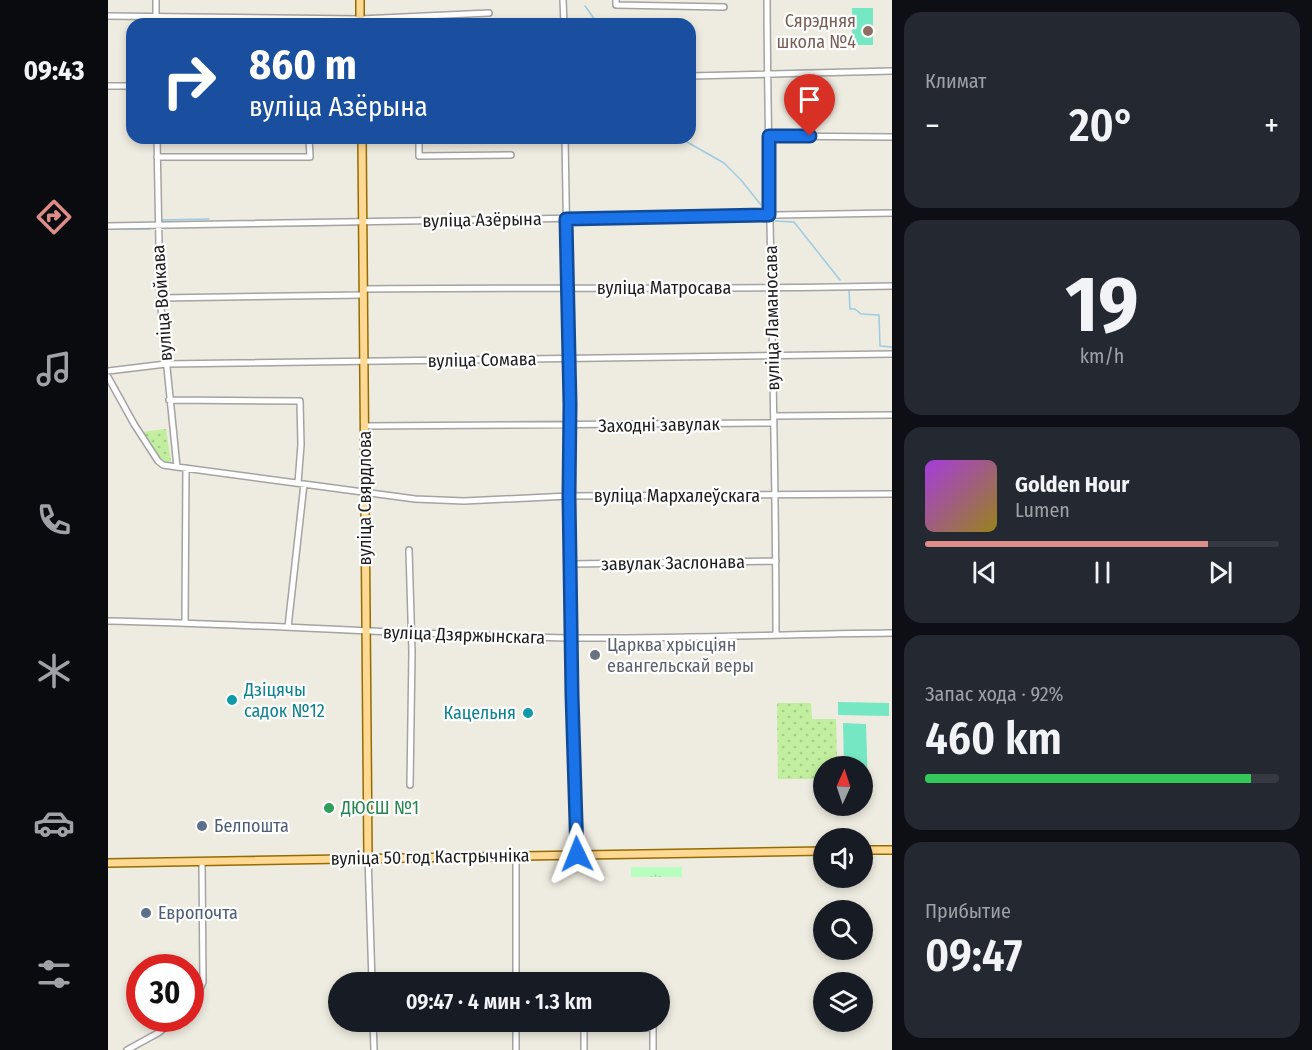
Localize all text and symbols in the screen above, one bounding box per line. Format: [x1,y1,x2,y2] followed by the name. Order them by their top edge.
[776,10,856,53] place label: Сярэдняя школа №4
[861,24,875,38] marker: Сярэдняя школа №4
[249,40,357,90] text: 860 m
[150,42,228,120] icon: right
[24,55,84,87] text: 09:43
[925,69,986,93] text: Климат
[784,74,835,136] pin
[793,83,826,116] icon: arrive
[249,91,428,123] text: вуліца Азёрына
[1069,99,1135,153] text: 20°
[925,106,940,146] text: −
[1264,106,1279,146] text: +
[33,196,75,238] icon: directions
[422,208,542,232] street label: вуліца Азёрына
[147,244,177,362] street label: вуліца Войкава
[760,245,784,391] street label: вуліца Ламаносава
[1065,258,1139,352] text: 19
[597,277,731,299] street label: вуліца Матросава
[1080,344,1124,368] text: km/h
[33,348,75,390] icon: music
[427,348,537,372] street label: вуліца Сомава
[598,413,721,437] street label: Заходні завулак
[354,430,376,565] street label: вуліца Свярдлова
[1015,471,1129,498] text: Golden Hour
[594,485,760,507] street label: вуліца Мархалеўскага
[1015,498,1070,522] text: Lumen
[33,499,75,541] icon: phone
[601,551,745,575] street label: завулак Заслонава
[968,556,1001,589] icon: previous
[1086,556,1119,589] icon: pause
[1204,556,1237,589] icon: next
[383,621,546,649] street label: вуліца Дзяржынскага
[607,634,754,677] place label: Царква хрысціян евангельскай веры
[588,648,602,662] marker: Царква хрысціян евангельскай веры
[33,650,75,692] icon: climate
[243,679,325,722] place label: Дзіцячы садок №12
[925,682,1064,706] text: Запас хода · 92%
[225,693,239,707] marker: Дзіцячы садок №12
[444,702,516,724] place label: Кацельня
[521,706,535,720] marker: Кацельня
[925,712,1062,766] text: 460 km
[813,756,873,816] north arrow
[813,756,873,1032] map controls
[340,797,419,819] place label: ДЮСШ №1
[322,801,336,815] marker: ДЮСШ №1
[33,802,75,844] icon: car
[214,815,289,837] place label: Белпошта
[195,819,209,833] marker: Белпошта
[545,822,609,886] position arrow
[813,828,873,888] button: sound
[330,844,530,870] street label: вуліца 50 год Кастрычніка
[925,899,1011,923] text: Прибытие
[813,900,873,960] button: search
[158,902,238,924] place label: Европочта
[139,906,153,920] marker: Европочта
[925,929,1023,983] text: 09:47
[33,953,75,995] icon: filters
[126,954,204,1032] speed limit sign: 30
[813,972,873,1032] button: layers
[406,988,592,1015] text: 09:47 · 4 мин · 1.3 km

